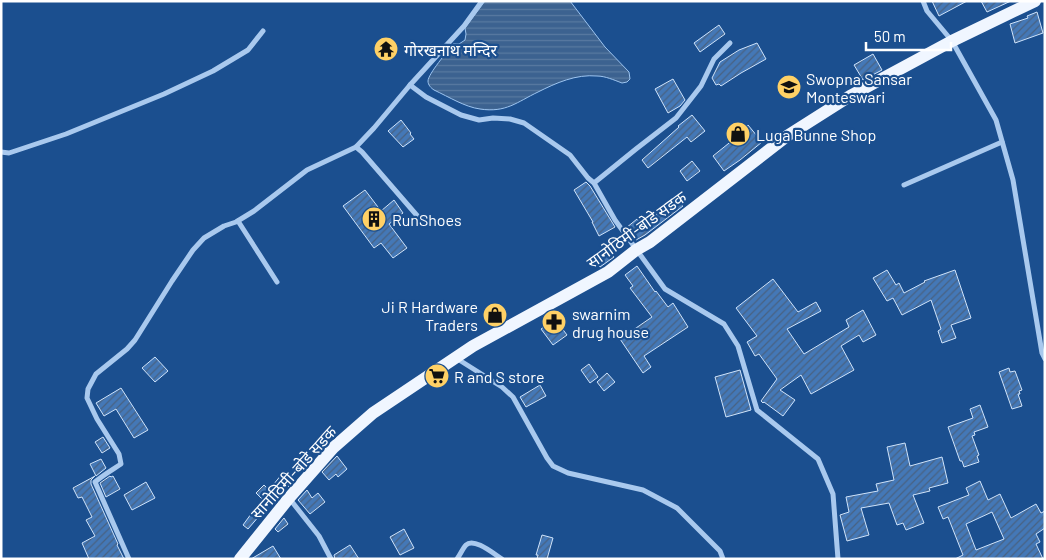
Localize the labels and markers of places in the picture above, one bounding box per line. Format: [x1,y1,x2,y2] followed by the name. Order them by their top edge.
[373,36,399,62] temple icon: गोरखनाथ मन्दिर
[404,40,497,59] place label: गोरखनाथ मन्दिर
[806,69,912,106] place label: Swopna Sansar Monteswari
[776,74,802,100] school or university icon: Swopna Sansar Monteswari
[725,121,751,147] shop icon: Luga Bunne Shop
[756,125,876,144] place label: Luga Bunne Shop
[361,206,387,232] building icon: RunShoes
[392,210,462,229] place label: RunShoes
[382,297,478,334] place label: Ji R Hardware Traders
[482,302,508,328] shop icon: Ji R Hardware Traders
[572,304,649,341] place label: swarnim drug house
[541,309,567,335] pharmacy icon: swarnim drug house
[424,363,450,389] supermarket icon: R and S store
[454,367,544,386] place label: R and S store

